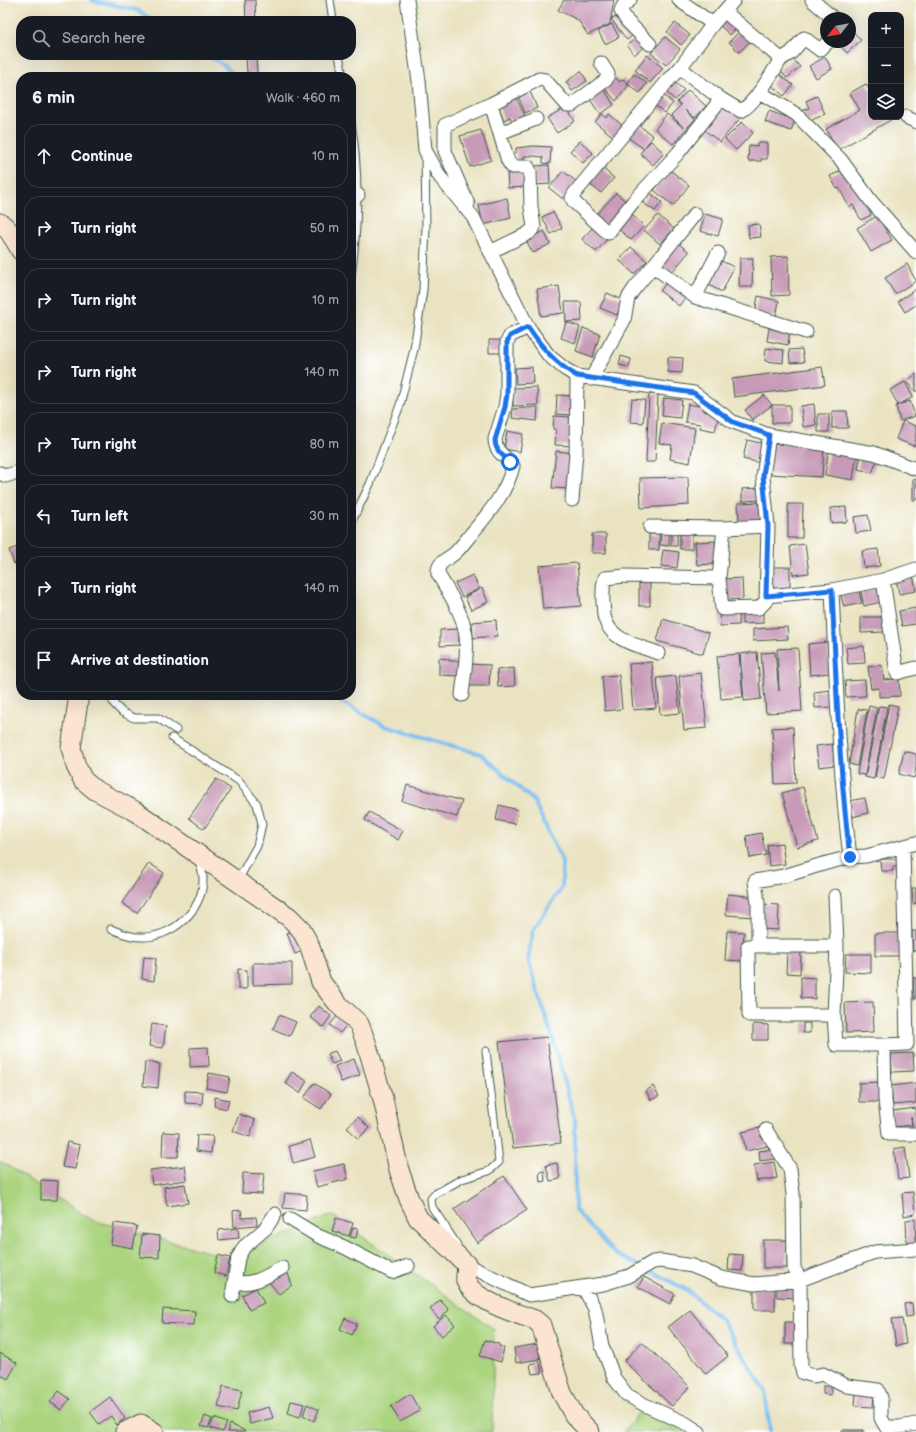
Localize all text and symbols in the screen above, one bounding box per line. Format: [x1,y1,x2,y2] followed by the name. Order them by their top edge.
[820,12,856,48] north arrow
[868,12,904,120] map controls
[868,12,904,48] button: +
[16,16,356,60] search box
[30,27,52,49] icon: search
[62,29,145,48] text: Search here
[868,48,904,84] button: −
[868,84,904,120] button: layers
[32,88,75,108] text: 6 min
[266,90,340,106] text: Walk · 460 m
[33,145,55,167] icon: ahead
[71,147,133,166] text: Continue
[312,148,339,164] text: 10 m
[33,217,55,239] icon: right
[71,219,136,238] text: Turn right
[310,220,339,236] text: 50 m
[33,289,55,311] icon: right
[71,291,136,310] text: Turn right
[312,292,339,308] text: 10 m
[33,361,55,383] icon: right
[71,363,136,382] text: Turn right
[304,364,339,380] text: 140 m
[33,433,55,455] icon: right
[71,435,136,454] text: Turn right
[310,436,339,452] text: 80 m
[501,453,519,471] route start
[33,505,55,527] icon: left
[71,507,128,526] text: Turn left
[309,508,339,524] text: 30 m
[33,577,55,599] icon: right
[71,579,136,598] text: Turn right
[304,580,339,596] text: 140 m
[33,649,55,671] icon: arrive
[71,651,209,670] text: Arrive at destination
[841,848,859,866] route end

